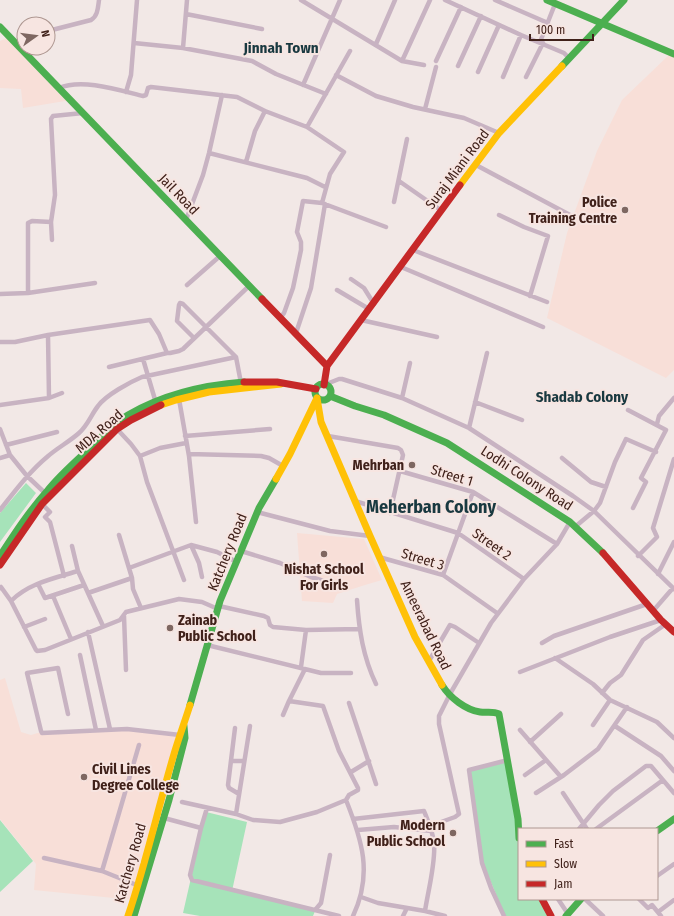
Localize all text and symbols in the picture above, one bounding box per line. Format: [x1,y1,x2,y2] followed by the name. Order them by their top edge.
[16,16,56,56] north arrow
[530,16,593,42] scale bar
[536,23,565,37] text: 100 m
[38,29,52,38] text: N
[242,39,319,57] district label: Jinnah Town
[422,126,493,213] street label: Suraj Miani Road
[155,170,202,218] street label: Jail Road
[529,194,617,227] place label: Police Training Centre
[620,205,630,215] marker: Police Training Centre
[536,388,629,406] district label: Shadab Colony
[72,406,127,457] street label: MDA Road
[478,442,576,514] street label: Lodhi Colony Road
[353,457,404,474] place label: Mehrban
[407,460,417,470] marker: Mehrban
[429,461,475,490] street label: Street 1
[366,496,496,518] district label: Meherban Colony
[204,511,251,594] street label: Katchery Road
[469,525,515,564] street label: Street 2
[399,545,446,574] street label: Street 3
[319,549,329,559] marker: Nishat School For Girls
[284,561,364,594] place label: Nishat School For Girls
[397,578,455,673] street label: Ameerabad Road
[178,612,256,645] place label: Zainab Public School
[165,623,175,633] marker: Zainab Public School
[92,761,179,794] place label: Civil Lines Degree College
[79,772,89,782] marker: Civil Lines Degree College
[367,817,445,850] place label: Modern Public School
[111,821,150,905] street label: Katchery Road
[448,828,458,838] marker: Modern Public School
[518,828,658,900] legend
[554,837,573,851] text: Fast
[554,857,577,871] text: Slow
[554,877,572,891] text: Jam

